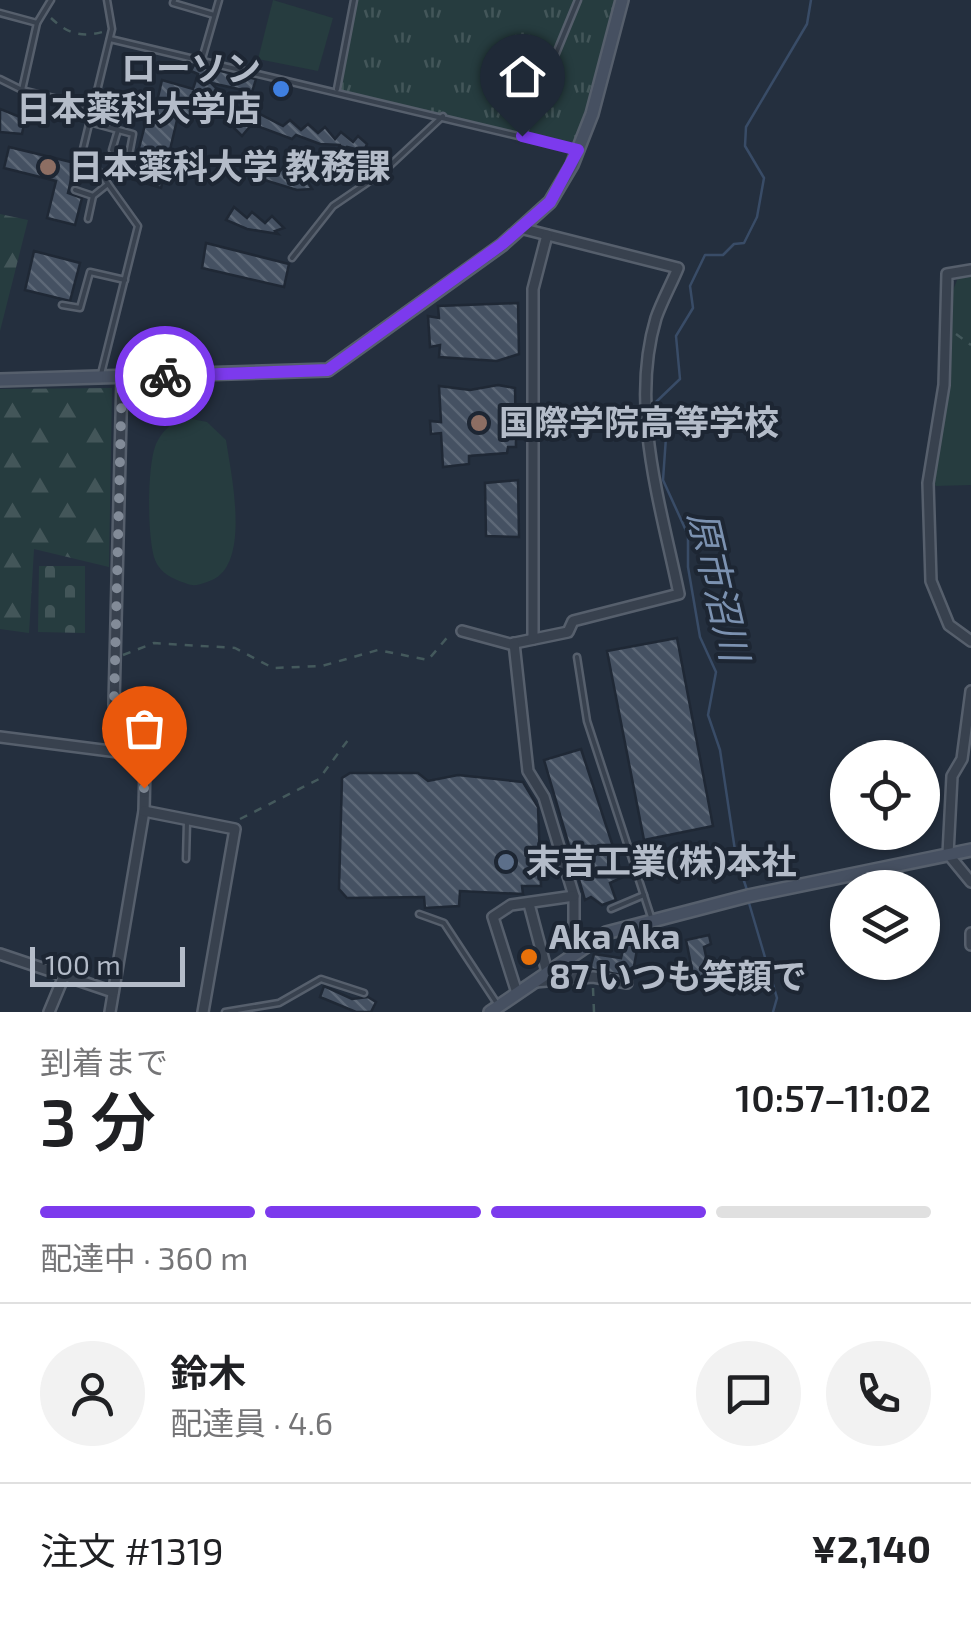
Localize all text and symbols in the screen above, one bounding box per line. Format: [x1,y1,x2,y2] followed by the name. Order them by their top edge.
[480,34,565,137] pin
[16,46,261,128] place label: ローソン 日本薬科大学店
[495,49,550,104] icon: home
[270,78,292,100] marker: ローソン 日本薬科大学店
[68,144,391,186] place label: 日本薬科大学 教務課
[37,156,59,178] marker: 日本薬科大学 教務課
[115,326,215,426] courier
[138,349,193,404] icon: bike
[499,400,779,442] place label: 国際学院高等学校
[468,412,490,434] marker: 国際学院高等学校
[680,506,760,669] water label: 原市沼川
[102,686,187,789] pin
[117,701,172,756] icon: bag
[830,740,940,980] map controls
[830,740,940,850] button: locate
[526,839,797,881] place label: 末吉工業(株)本社
[495,851,517,873] marker: 末吉工業(株)本社
[830,870,940,980] button: layers
[549,914,807,996] place label: Aka Aka 87 いつも笑顔で
[30,942,185,986] scale bar
[518,946,540,968] marker: Aka Aka 87 いつも笑顔で
[45,947,121,981] text: 100 m
[40,1042,168,1080] text: 到着まで
[735,1074,931,1120] text: 10:57–11:02
[40,1081,156,1159] text: 3 分
[40,1238,248,1276] text: 配達中 · 360 m
[40,1341,145,1446] button: person
[696,1341,801,1446] button: chat
[826,1341,931,1446] button: phone
[170,1349,246,1395] text: 鈴木
[170,1403,333,1441] text: 配達員 · 4.6
[812,1525,931,1571] text: ¥2,140
[40,1527,224,1573] text: 注文 #1319

